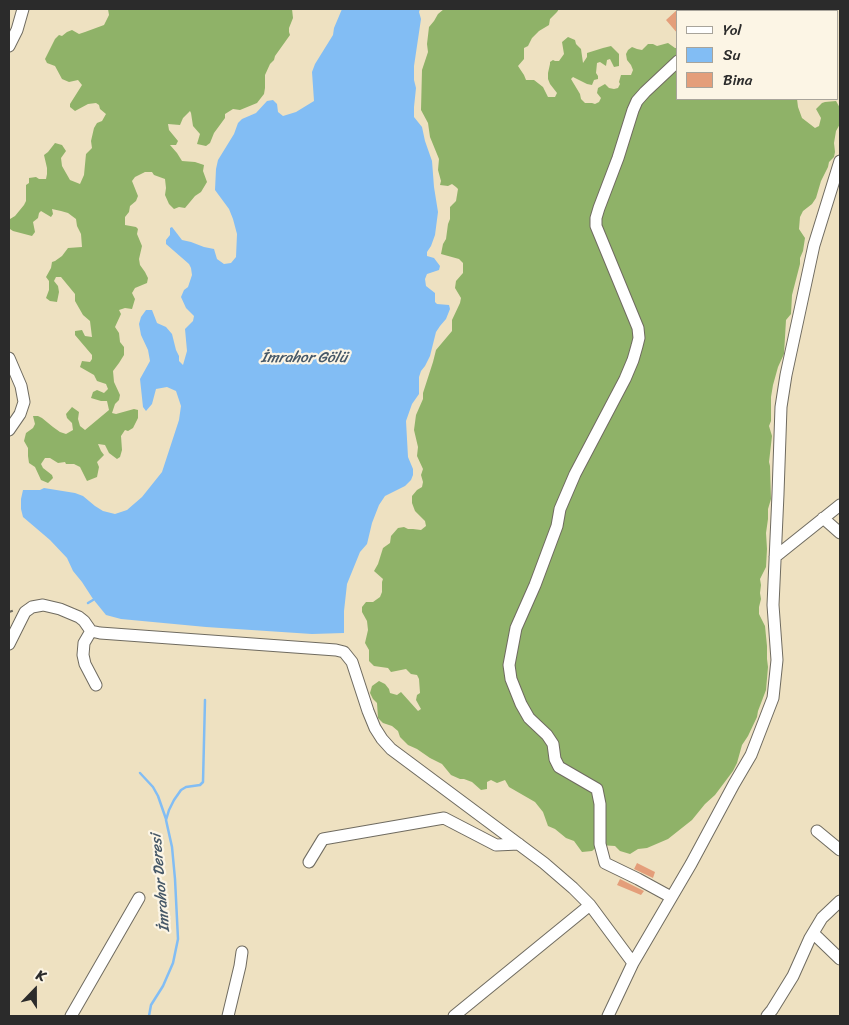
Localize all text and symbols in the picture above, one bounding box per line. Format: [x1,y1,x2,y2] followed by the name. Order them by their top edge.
[676,10,839,100] legend
[723,17,742,43] text: Yol
[723,42,740,68] text: Su
[723,67,752,93] text: Bina
[261,349,347,367] water label: İmrahor Gölü
[148,833,174,933] water label: İmrahor Deresi
[32,962,49,989] text: K
[10,965,60,1015] north arrow

